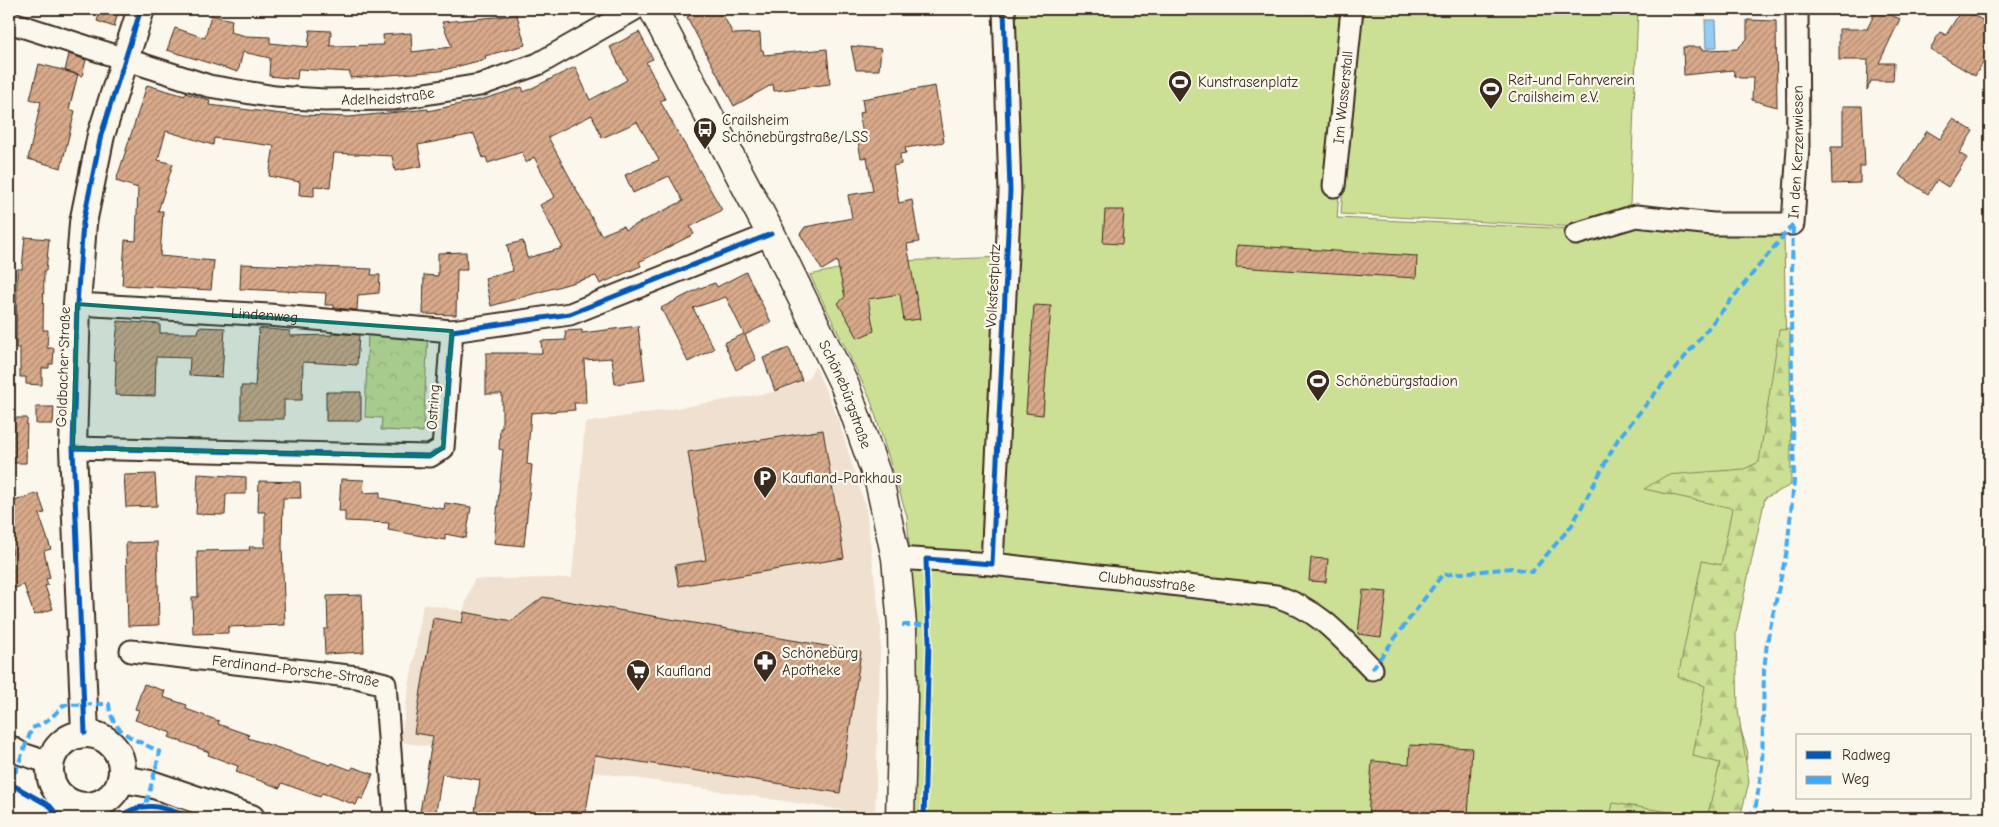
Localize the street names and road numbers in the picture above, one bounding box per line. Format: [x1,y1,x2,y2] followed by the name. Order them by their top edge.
[1329,50,1357,145] street label: Im Wasserstall
[341,83,436,109] street label: Adelheidstraße
[1784,85,1807,220] street label: In den Kerzenwiesen
[982,243,1004,328] street label: Volksfestplatz
[231,304,299,327] street label: Lindenweg
[52,306,74,428] street label: Goldbacher Straße
[815,337,876,452] street label: Schönebürgstraße
[422,384,444,430] street label: Ostring
[1097,567,1197,596] street label: Clubhausstraße
[211,651,382,691] street label: Ferdinand-Porsche-Straße

